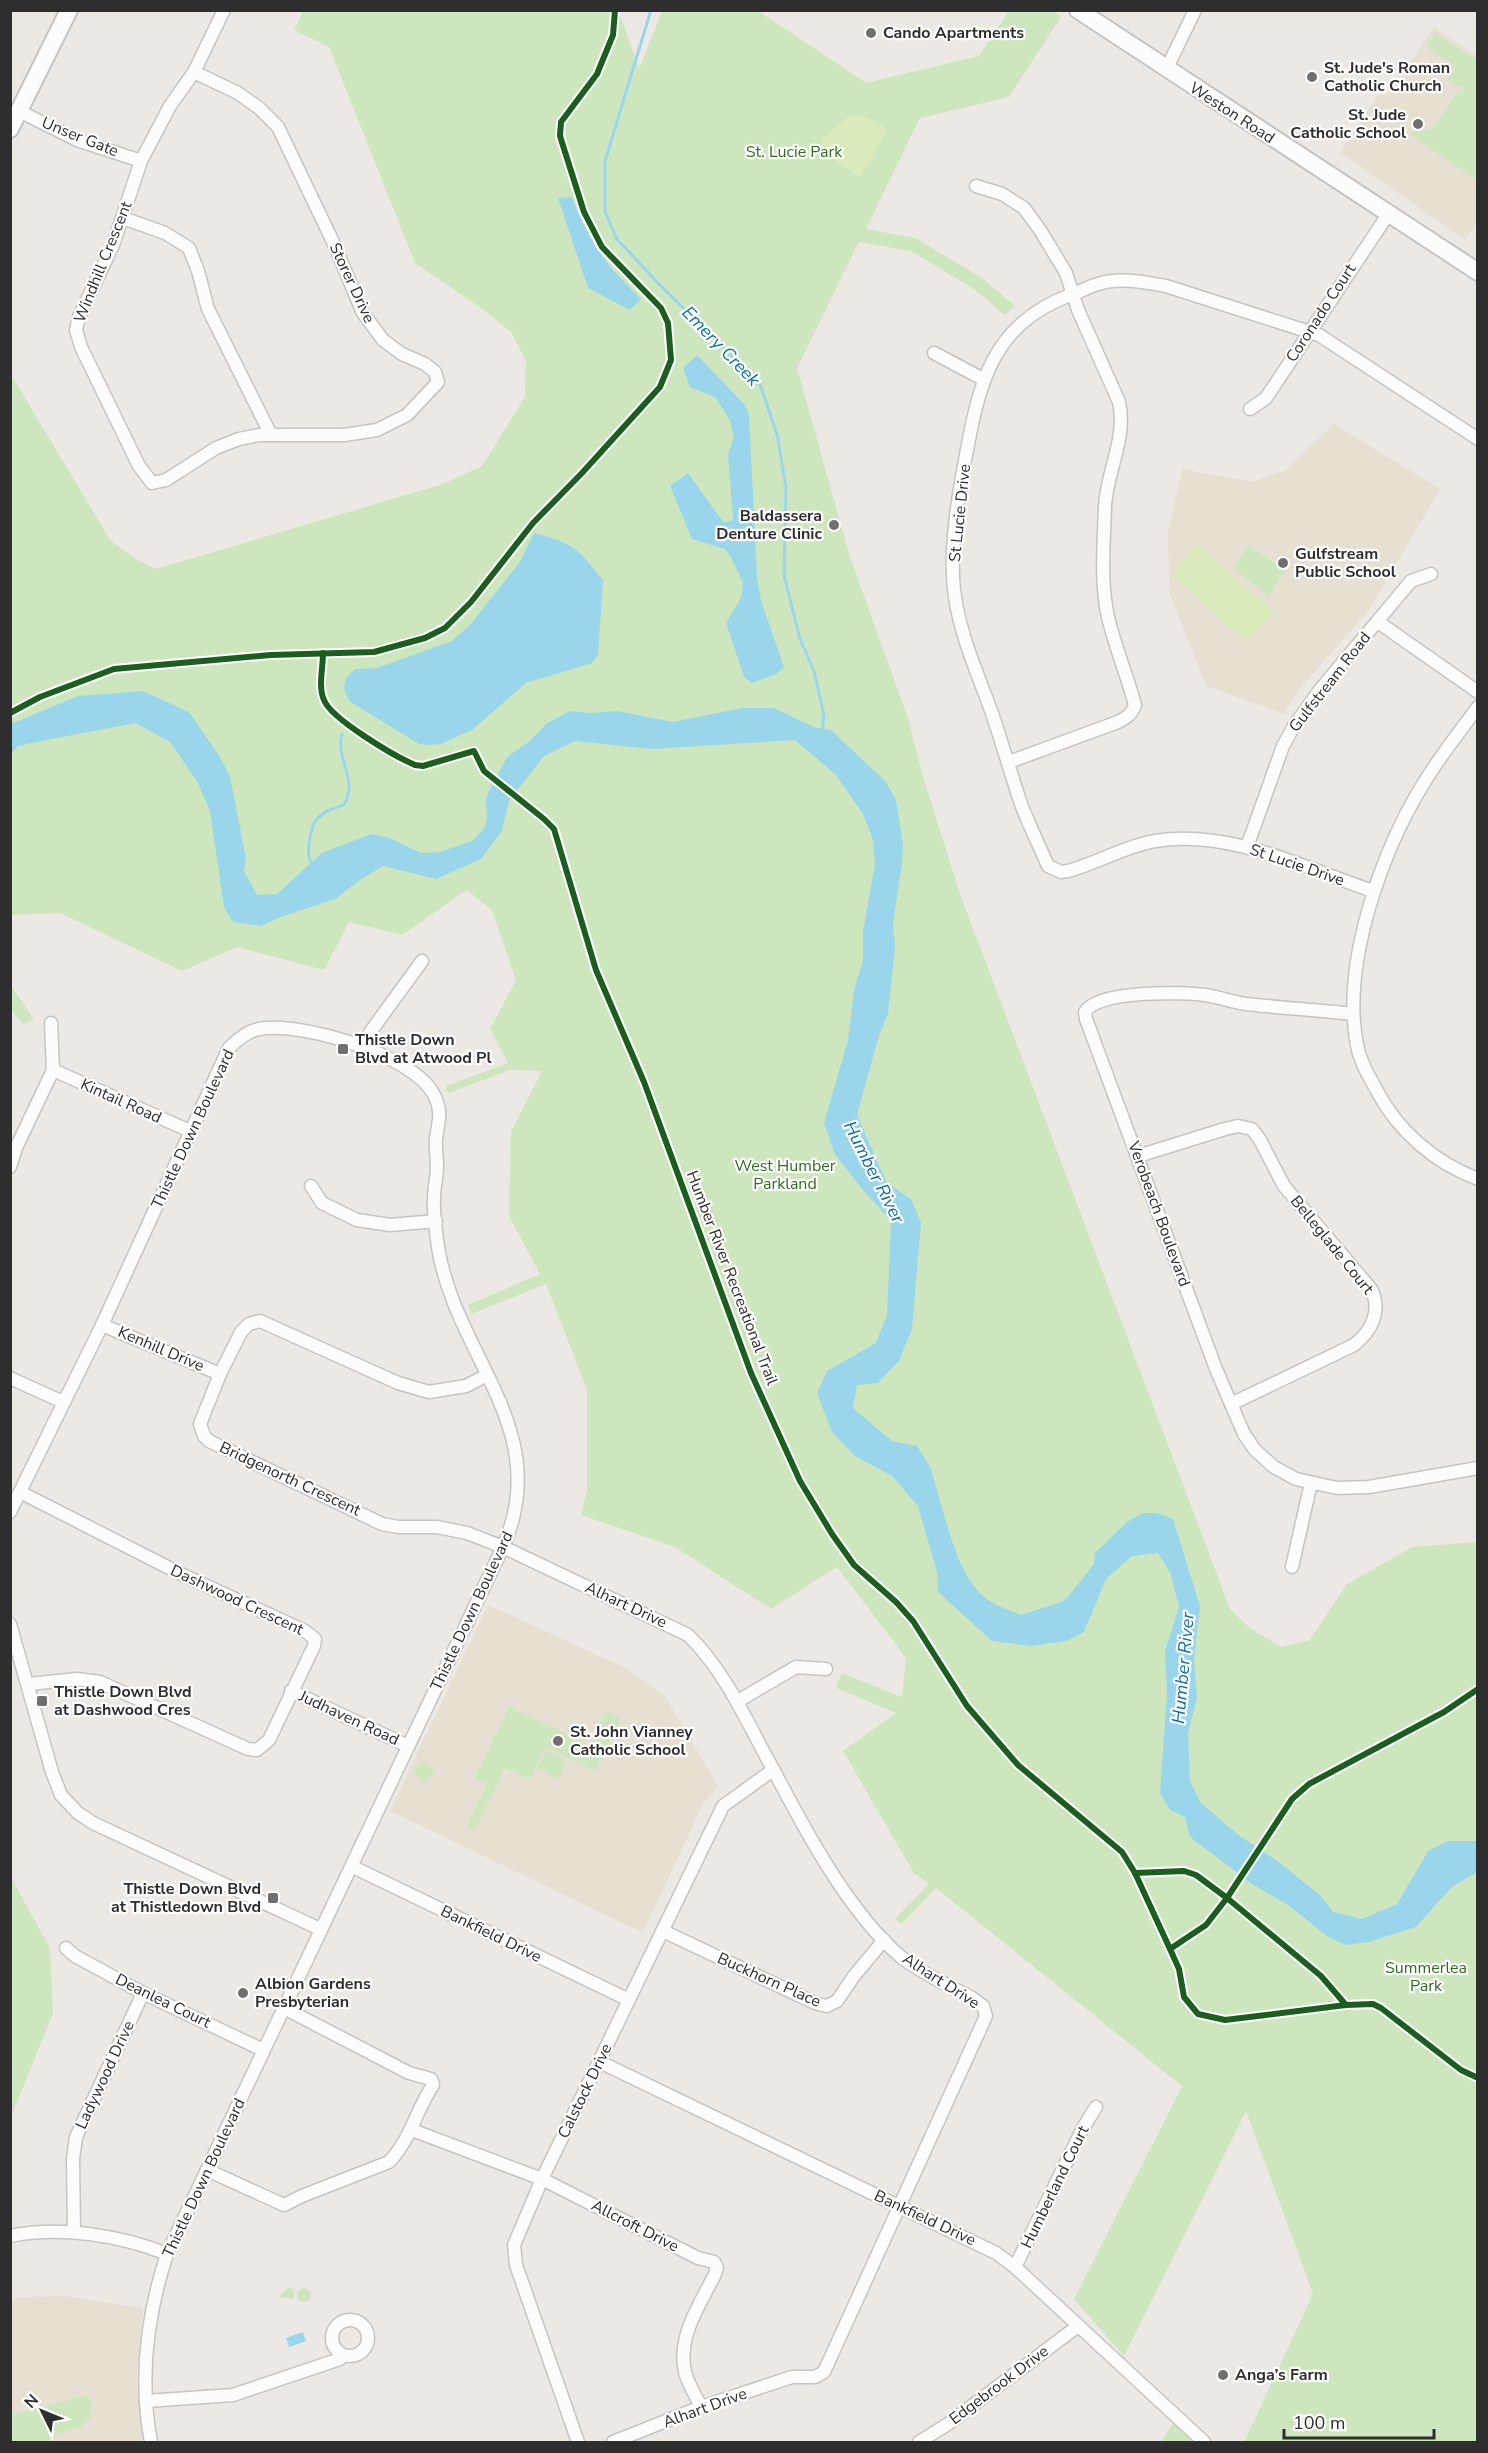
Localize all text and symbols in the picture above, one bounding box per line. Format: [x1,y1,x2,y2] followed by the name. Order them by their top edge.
[883,22,1024,44] place label: Cando Apartments
[864,26,878,40] marker: Cando Apartments
[1324,57,1450,97] place label: St. Jude's Roman Catholic Church
[1305,70,1319,84] marker: St. Jude's Roman Catholic Church
[1185,77,1279,149] street label: Weston Road
[1290,104,1406,144] place label: St. Jude Catholic School
[38,112,122,162] street label: Unser Gate
[1411,117,1425,131] marker: St. Jude Catholic School
[746,141,843,163] park label: St. Lucie Park
[69,198,138,326] street label: Windhill Crescent
[324,239,380,327] street label: Storer Drive
[1281,259,1361,367] street label: Coronado Court
[677,301,766,392] water label: Emery Creek
[944,463,976,563] street label: St Lucie Drive
[716,505,822,545] place label: Baldassera Denture Clinic
[827,518,841,532] marker: Baldassera Denture Clinic
[1295,543,1396,583] place label: Gulfstream Public School
[1276,556,1290,570] marker: Gulfstream Public School
[1284,627,1376,737] street label: Gulfstream Road
[1247,839,1347,891] street label: St Lucie Drive
[355,1029,492,1069] place label: Thistle Down Blvd at Atwood Pl
[336,1042,350,1056] marker: Thistle Down Blvd at Atwood Pl
[146,1046,240,1212] street label: Thistle Down Boulevard
[77,1073,165,1129] street label: Kintail Road
[838,1117,910,1228] water label: Humber River
[1122,1137,1196,1290] street label: Verobeach Boulevard
[735,1155,836,1195] park label: West Humber Parkland
[681,1168,783,1389] street label: Humber River Recreational Trail
[1285,1191,1379,1299] street label: Belleglade Court
[114,1321,208,1377] street label: Kenhill Drive
[216,1437,365,1522] street label: Bridgenorth Crescent
[425,1528,519,1694] street label: Thistle Down Boulevard
[167,1559,308,1641] street label: Dashwood Crescent
[582,1576,670,1634] street label: Alhart Drive
[1166,1611,1200,1725] water label: Humber River
[54,1681,192,1721] place label: Thistle Down Blvd at Dashwood Cres
[294,1685,403,1751] street label: Judhaven Road
[35,1694,49,1708] marker: Thistle Down Blvd at Dashwood Cres
[570,1721,693,1761] place label: St. John Vianney Catholic School
[551,1734,565,1748] marker: St. John Vianney Catholic School
[111,1878,261,1918] place label: Thistle Down Blvd at Thistledown Blvd
[266,1891,280,1905] marker: Thistle Down Blvd at Thistledown Blvd
[437,1900,545,1968] street label: Bankfield Drive
[714,1947,824,2013] street label: Buckhorn Place
[898,1948,984,2014] street label: Alhart Drive
[1385,1957,1467,1997] park label: Summerlea Park
[112,1968,215,2034] street label: Deanlea Court
[255,1973,371,2013] place label: Albion Gardens Presbyterian
[236,1986,250,2000] marker: Albion Gardens Presbyterian
[70,2017,140,2133] street label: Ladywood Drive
[553,2040,617,2142] street label: Calstock Drive
[157,2095,251,2261] street label: Thistle Down Boulevard
[1016,2122,1094,2252] street label: Humberland Court
[871,2185,979,2251] street label: Bankfield Drive
[587,2195,683,2257] street label: Allcroft Drive
[945,2340,1053,2430] street label: Edgebrook Drive
[1235,2364,1328,2386] place label: Anga’s Farm
[1216,2368,1230,2382] marker: Anga’s Farm
[12,2381,72,2441] north arrow
[660,2383,750,2433] street label: Alhart Drive
[20,2390,44,2413] text: N
[1284,2402,1434,2440] scale bar
[1293,2411,1345,2435] text: 100 m

